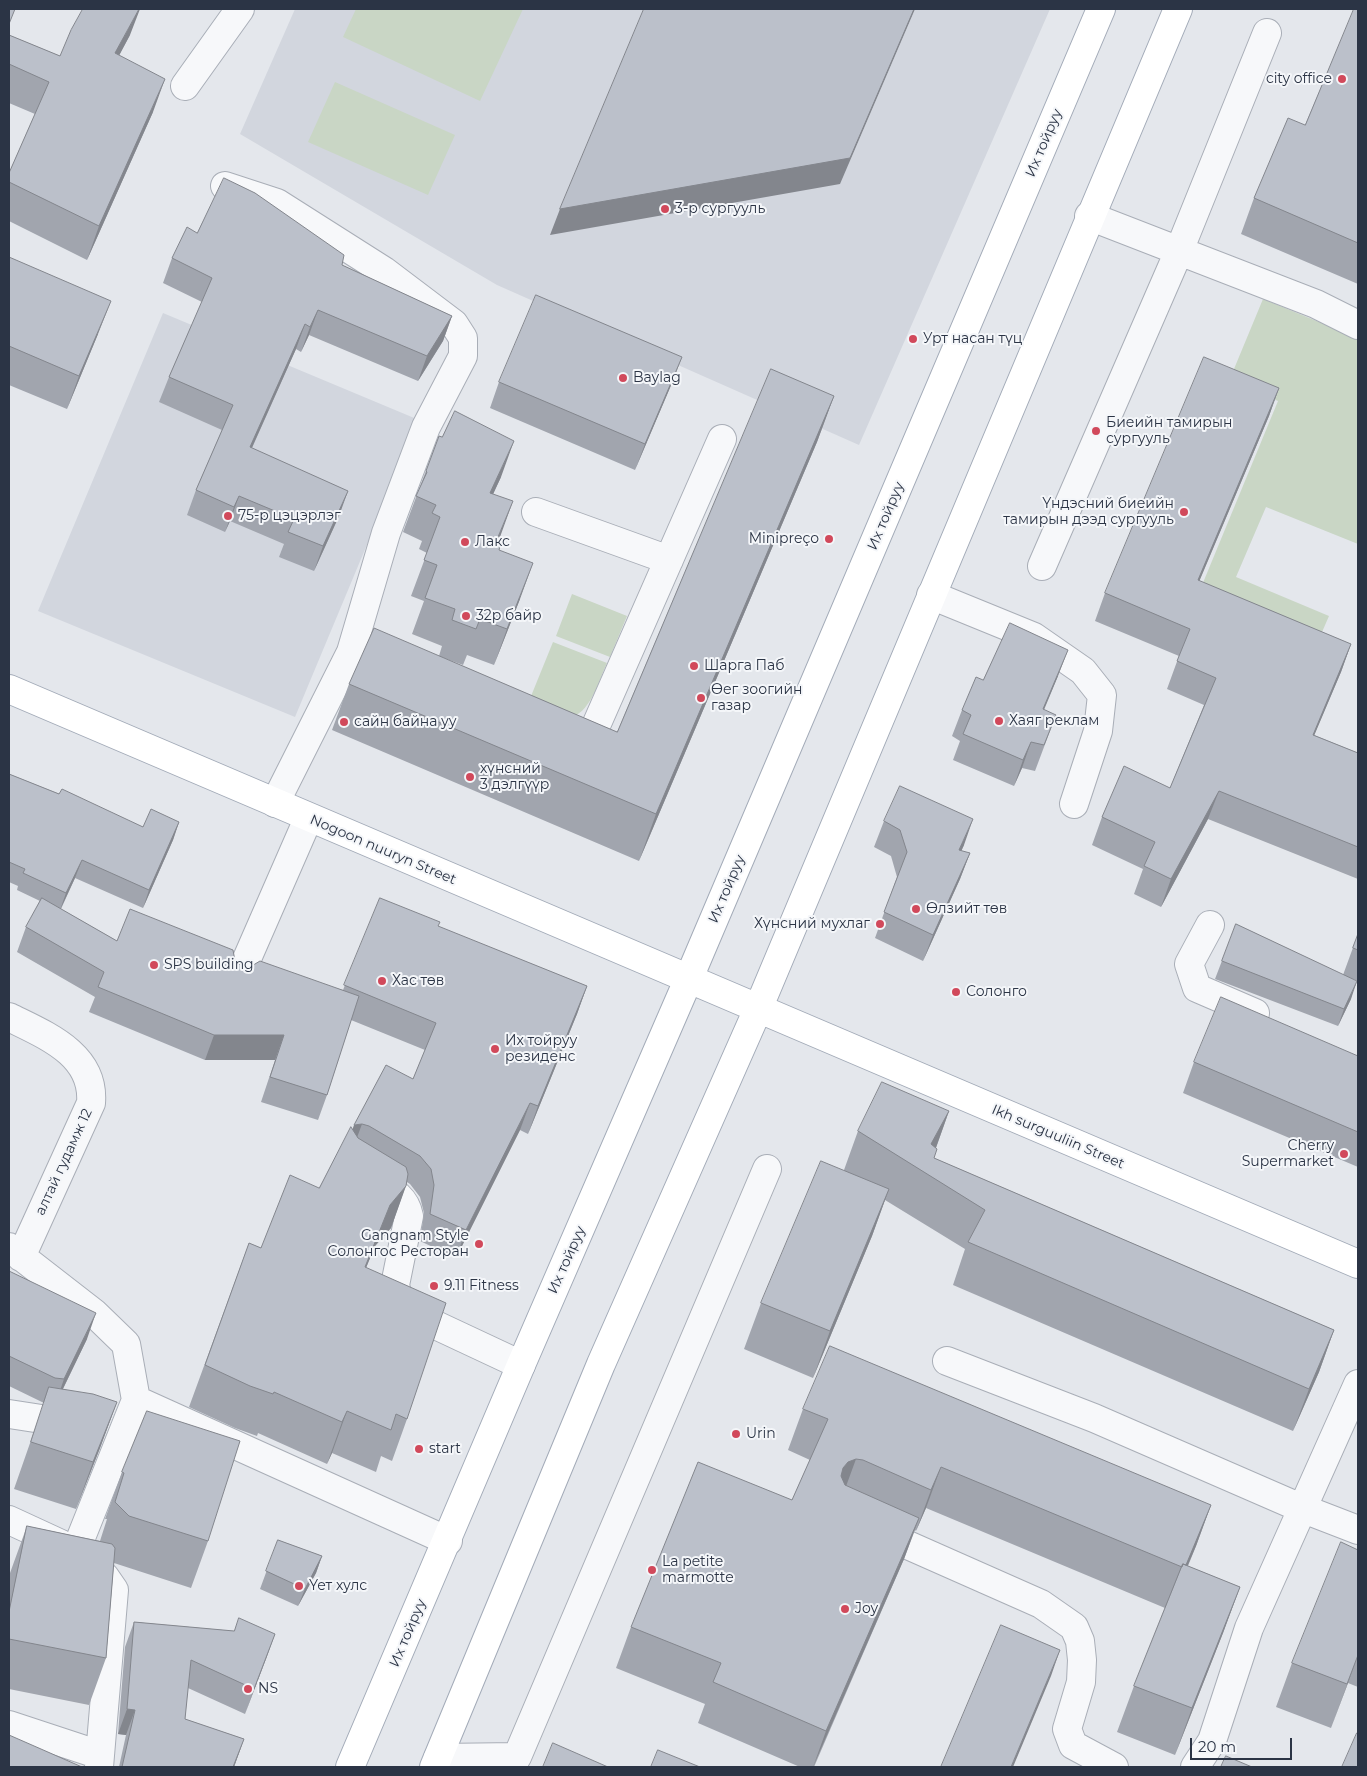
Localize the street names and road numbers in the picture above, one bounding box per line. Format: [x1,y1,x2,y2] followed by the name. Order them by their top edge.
[1022,106,1066,180] street label: Их тойруу
[864,479,908,553] street label: Их тойруу
[307,812,459,888] street label: Nogoon nuuryn Street
[705,852,749,926] street label: Их тойруу
[989,1101,1127,1173] street label: Ikh surguuliin Street
[32,1106,96,1218] street label: алтай гудамж 12
[545,1224,589,1296] street label: Их тойруу
[386,1596,430,1670] street label: Их тойруу

